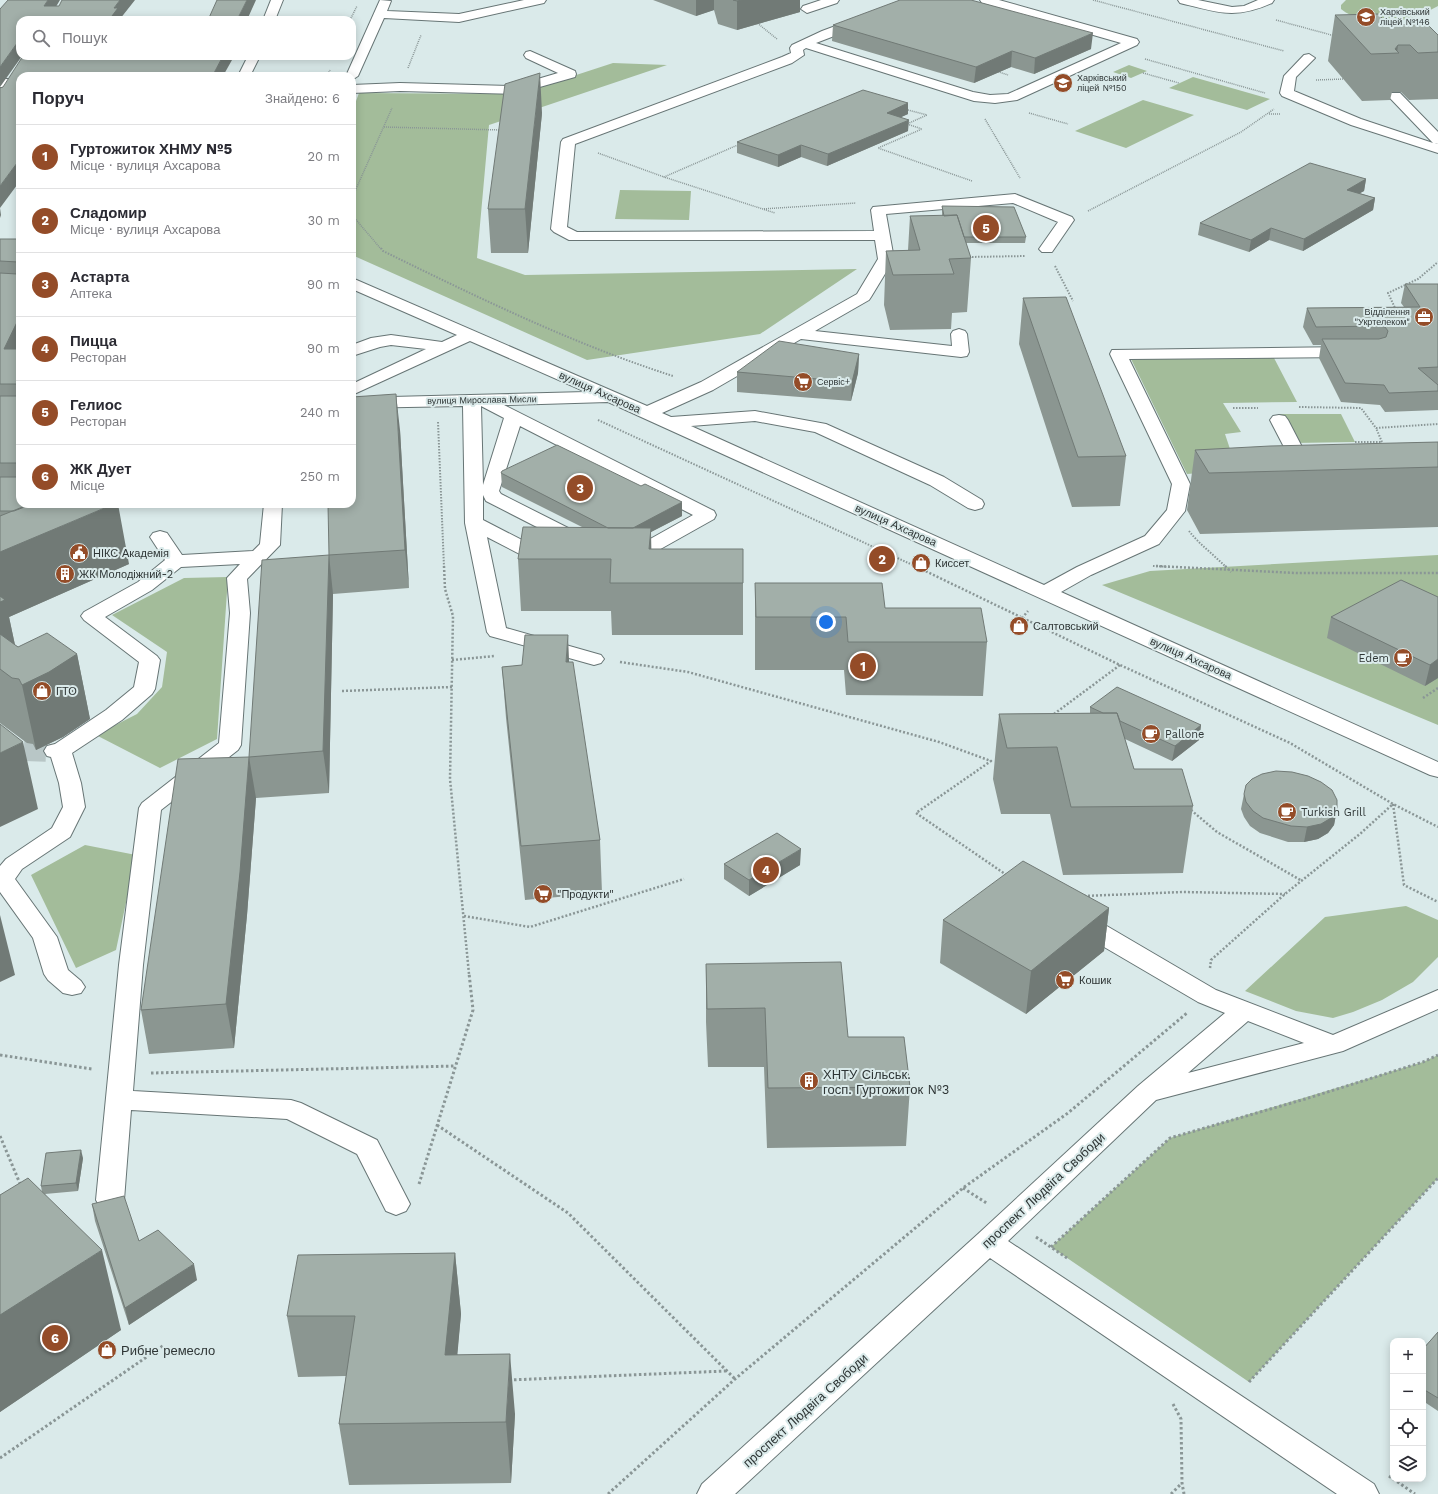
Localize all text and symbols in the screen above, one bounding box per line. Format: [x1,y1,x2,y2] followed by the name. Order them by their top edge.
[1355,6,1377,28] school or university icon: Харківський ліцей №146
[1380,7,1430,27] place label: Харківський ліцей №146
[16,16,356,60] search box
[30,27,52,49] icon: search
[62,29,107,47] text: Пошук
[1052,72,1074,94] school or university icon: Харківський ліцей №150
[1077,73,1127,93] place label: Харківський ліцей №150
[32,88,84,108] text: Поруч
[265,91,340,106] text: Знайдено: 6
[70,140,232,158] text: Гуртожиток ХНМУ №5
[42,149,48,164] text: 1
[308,149,340,164] text: 20 m
[70,158,220,173] text: Місце · вулиця Ахсарова
[70,204,147,222] text: Сладомир
[41,213,49,228] text: 2
[308,213,340,228] text: 30 m
[973,213,999,243] pin: 5
[70,222,220,237] text: Місце · вулиця Ахсарова
[70,268,129,286] text: Астарта
[41,277,49,292] text: 3
[307,277,340,292] text: 90 m
[70,286,112,301] text: Аптека
[1413,306,1435,328] office icon: Відділення "Укртелеком"
[1354,307,1410,327] place label: Відділення "Укртелеком"
[70,332,117,350] text: Пицца
[41,341,49,356] text: 4
[307,341,340,356] text: 90 m
[70,350,127,365] text: Ресторан
[557,369,643,417] street label: вулиця Ахсарова
[792,371,814,393] supermarket icon: Сервіс+
[817,377,850,387] place label: Сервіс+
[427,394,537,406] street label: вулиця Мирослава Мисли
[70,396,122,414] text: Гелиос
[41,405,49,420] text: 5
[300,405,340,420] text: 240 m
[70,414,127,429] text: Ресторан
[70,460,132,478] text: ЖК Дует
[41,469,49,484] text: 6
[300,469,340,484] text: 250 m
[567,473,593,503] pin: 3
[70,478,105,493] text: Місце
[853,502,939,550] street label: вулиця Ахсарова
[68,542,90,564] public building icon: НІКС Академія
[869,544,895,574] pin: 2
[93,547,169,560] place label: НІКС Академія
[910,552,932,574] shop icon: Киссет
[935,557,969,570] place label: Киссет
[54,563,76,585] building icon: ЖК Молодіжний-2
[79,568,173,581] place label: ЖК Молодіжний-2
[816,612,836,632] your location
[1008,615,1030,637] shop icon: Салтовський
[1033,620,1099,633] place label: Салтовський
[1148,635,1234,683] street label: вулиця Ахсарова
[1392,647,1414,669] cafe icon: Edem
[850,651,876,681] pin: 1
[1358,652,1389,665] place label: Edem
[31,680,53,702] shop icon: ГТО
[56,685,77,698] place label: ГТО
[1140,723,1162,745] cafe icon: Pallone
[1165,728,1204,741] place label: Pallone
[1276,801,1298,823] cafe icon: Turkish Grill
[1301,806,1366,819] place label: Turkish Grill
[753,855,779,885] pin: 4
[532,883,554,905] supermarket icon: "Продукти"
[557,888,614,901] place label: "Продукти"
[1054,969,1076,991] supermarket icon: Кошик
[1079,974,1111,987] place label: Кошик
[823,1067,949,1097] place label: ХНТУ Сільськ. госп. Гуртожиток №3
[798,1070,820,1092] building icon: ХНТУ Сільськ. госп. Гуртожиток №3
[979,1129,1108,1251] street label: проспект Людвіга Свободи
[42,1323,68,1353] pin: 6
[1390,1338,1426,1482] map controls
[1390,1338,1426,1374] button: +
[96,1339,118,1361] shop icon: Рибне ремесло
[121,1343,215,1358] place label: Рибне ремесло
[740,1350,871,1470] street label: проспект Людвіга Свободи
[1390,1374,1426,1410] button: −
[1390,1410,1426,1446] button: locate
[1390,1446,1426,1482] button: layers

